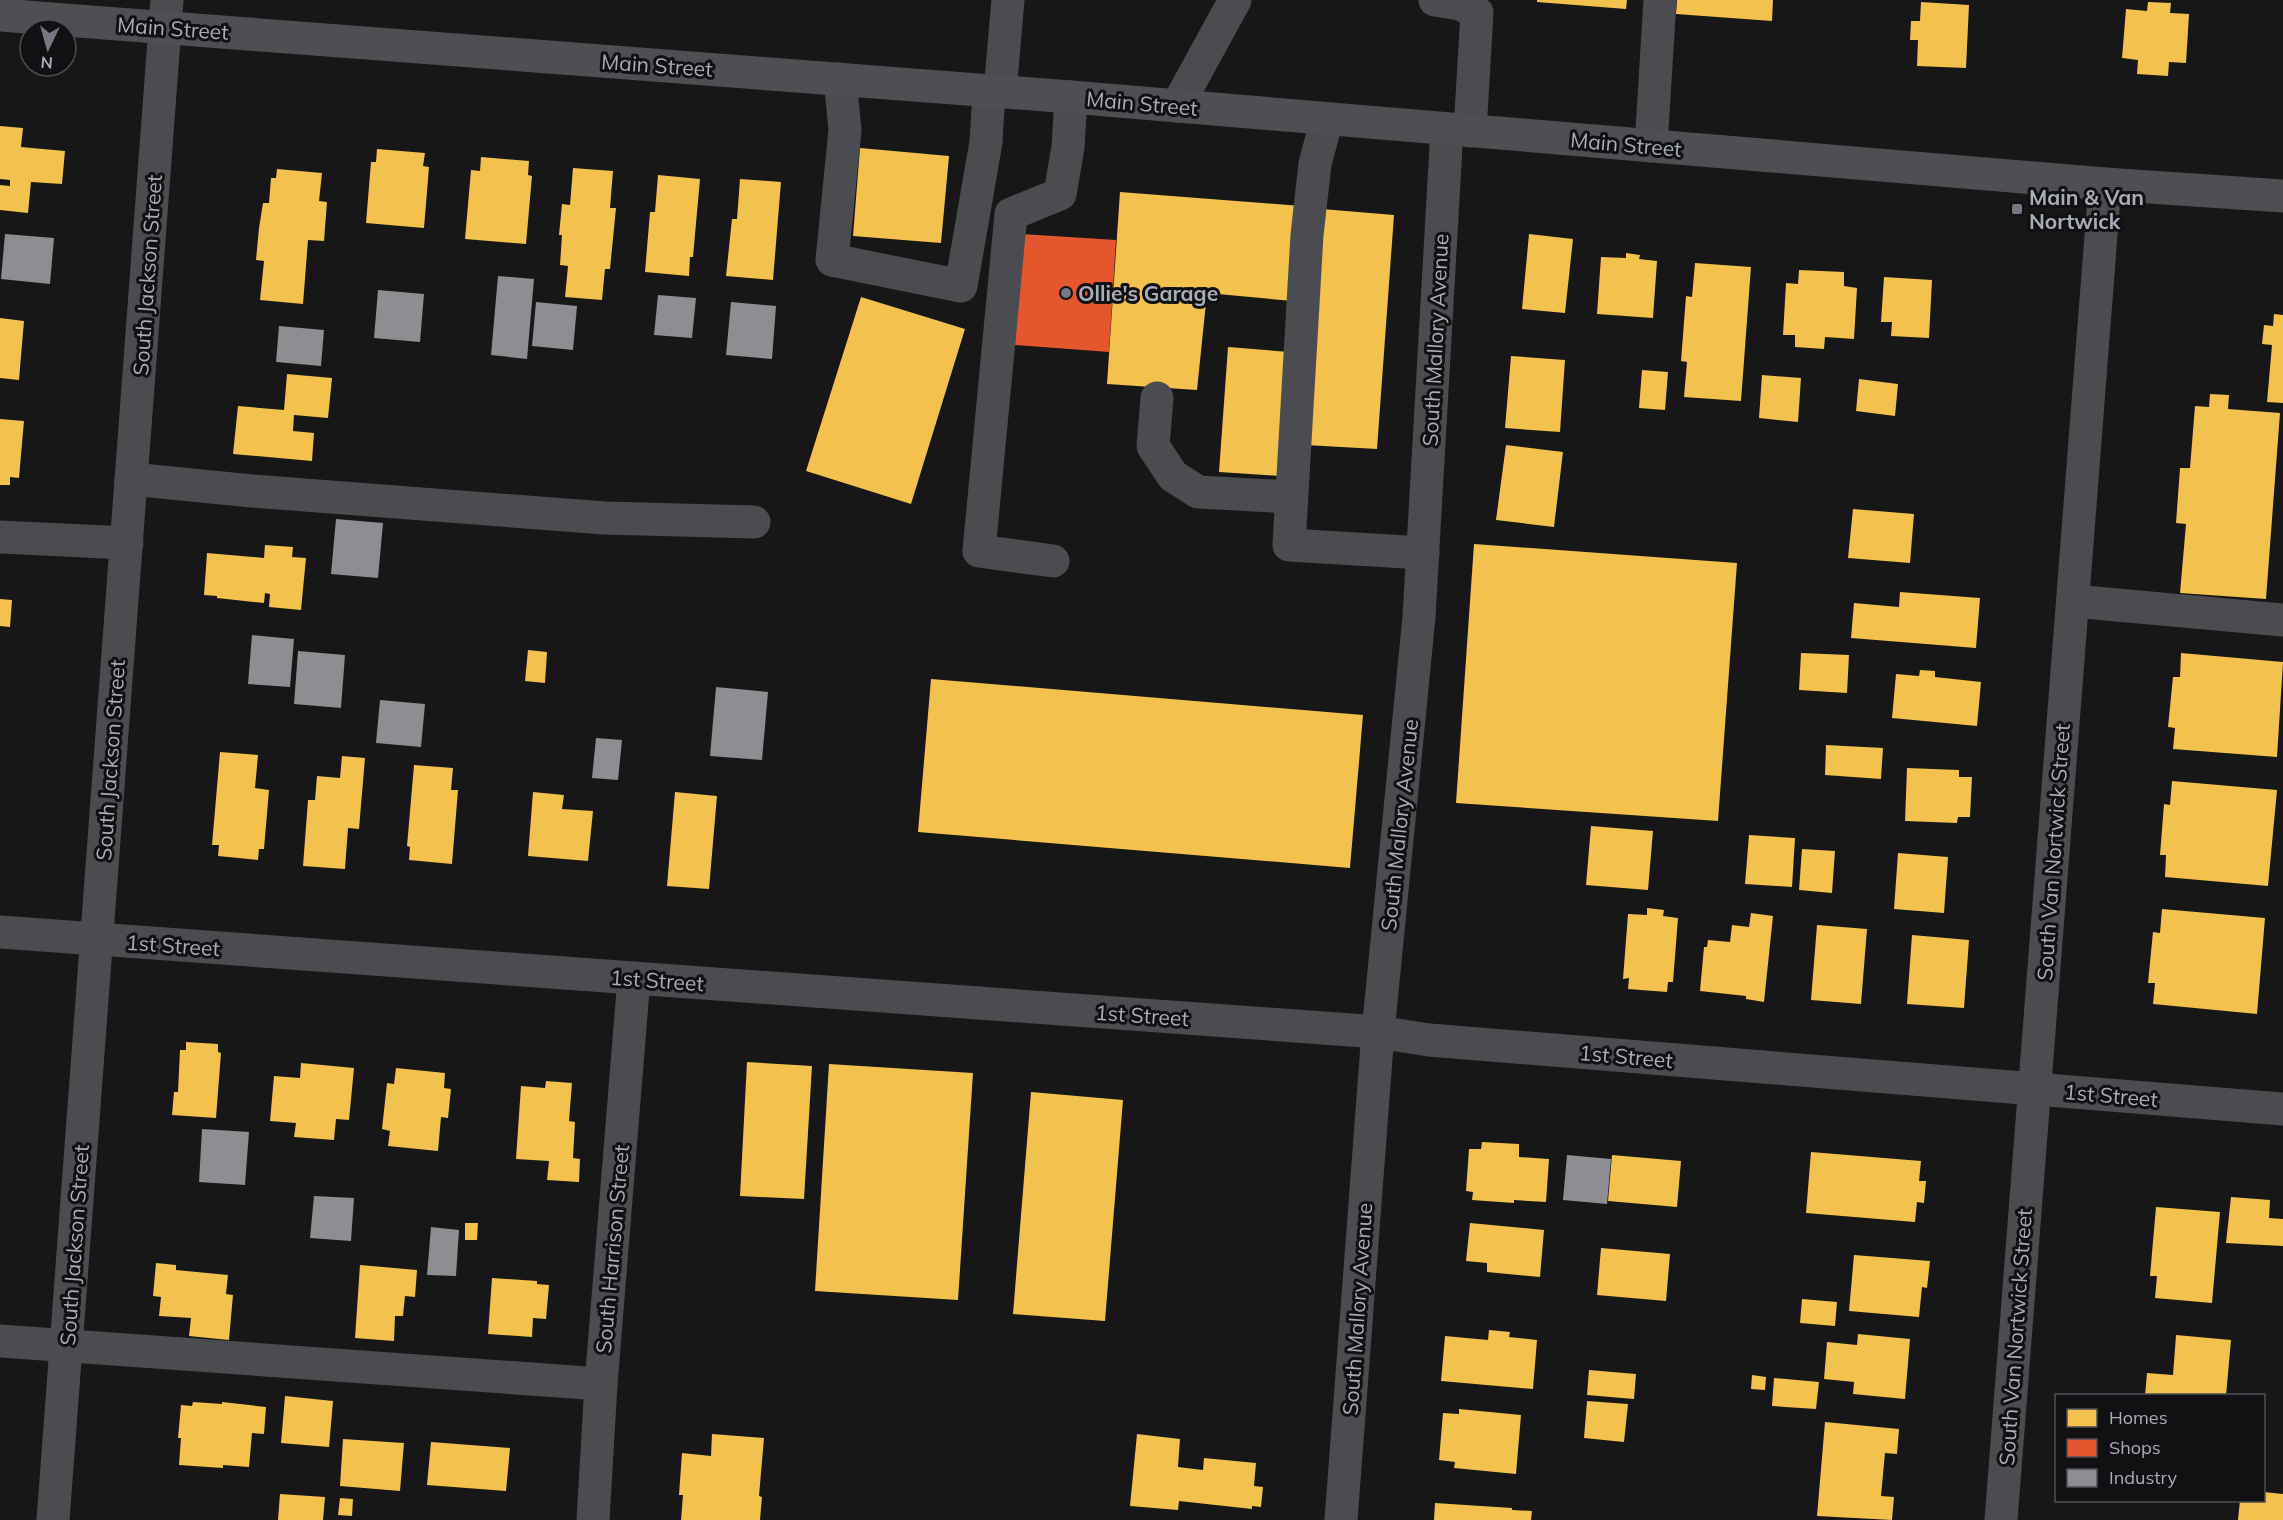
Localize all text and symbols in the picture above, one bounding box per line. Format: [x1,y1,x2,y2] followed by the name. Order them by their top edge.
[116,11,230,45] street label: Main Street
[18,18,78,78] north arrow
[600,48,714,82] street label: Main Street
[40,52,54,73] text: N
[1085,85,1199,121] street label: Main Street
[1569,126,1683,162] street label: Main Street
[127,174,167,376] street label: South Jackson Street
[2029,184,2144,234] place label: Main & Van Nortwick
[2010,202,2024,216] marker: Main & Van Nortwick
[1416,233,1454,447] street label: South Mallory Avenue
[1078,280,1218,306] place label: Ollie's Garage
[1059,286,1073,300] marker: Ollie's Garage
[90,659,130,861] street label: South Jackson Street
[1375,718,1423,932] street label: South Mallory Avenue
[2031,723,2075,981] street label: South Van Nortwick Street
[125,929,221,961] street label: 1st Street
[609,964,705,996] street label: 1st Street
[1094,999,1190,1031] street label: 1st Street
[1578,1039,1674,1073] street label: 1st Street
[2063,1078,2159,1112] street label: 1st Street
[54,1144,94,1346] street label: South Jackson Street
[590,1144,634,1354] street label: South Harrison Street
[1337,1202,1377,1416] street label: South Mallory Avenue
[1993,1208,2037,1466] street label: South Van Nortwick Street
[2055,1394,2265,1502] legend
[2109,1406,2168,1429] text: Homes
[2109,1436,2161,1459] text: Shops
[2109,1466,2178,1489] text: Industry

